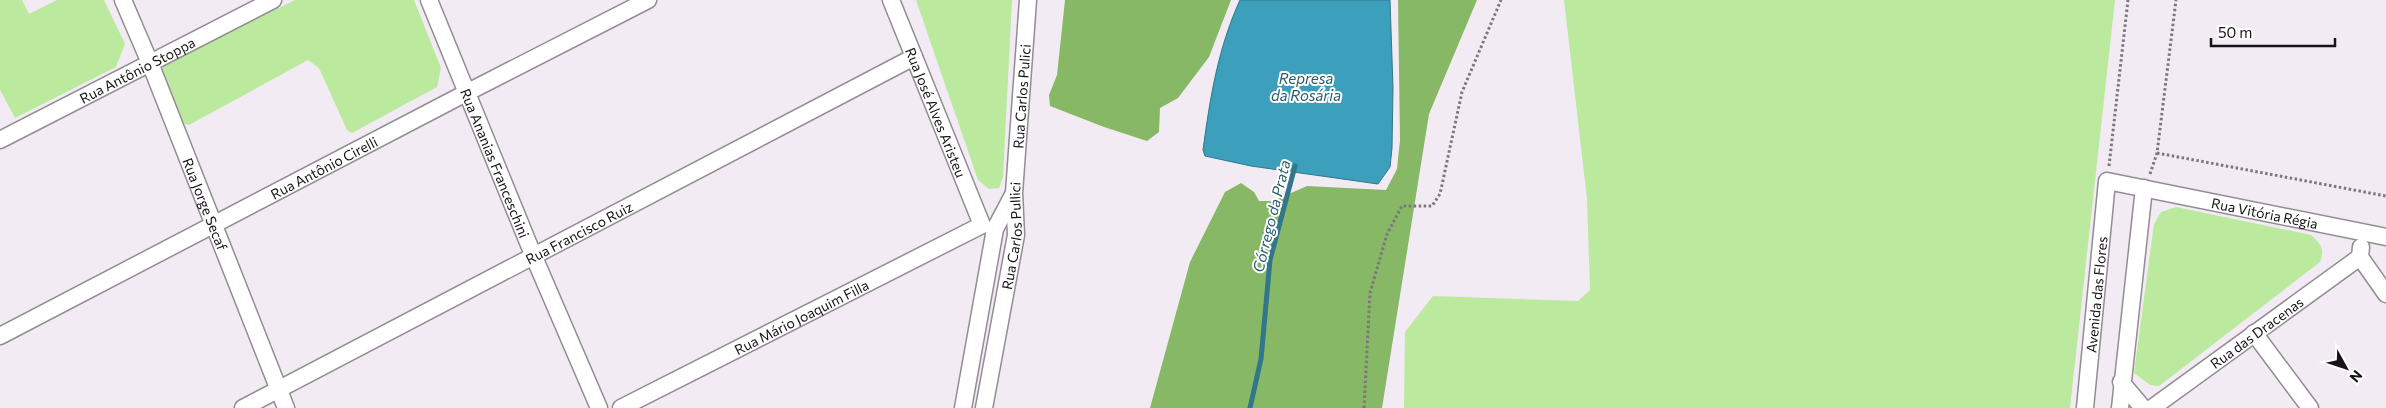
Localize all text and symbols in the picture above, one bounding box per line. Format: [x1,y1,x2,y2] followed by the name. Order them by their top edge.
[2211,15,2335,47] scale bar
[2218,23,2252,41] text: 50 m
[76,33,198,106] street label: Rua Antônio Stoppa
[1009,43,1033,149] street label: Rua Carlos Pulici
[902,45,970,180] street label: Rua José Alves Aristeu
[1271,69,1341,104] water label: Represa da Rosária
[457,86,534,240] street label: Rua Ananias Franceschini
[267,132,380,202] street label: Rua Antônio Cirelli
[180,155,232,253] street label: Rua Jorge Secaf
[1248,158,1294,274] water label: Córrego da Prata
[998,181,1025,291] street label: Rua Carlos Pullici
[2210,194,2320,232] street label: Rua Vitória Régia
[522,197,635,267] street label: Rua Francisco Ruiz
[2082,236,2110,353] street label: Avenida das Flores
[731,276,871,358] street label: Rua Mário Joaquim Filla
[2207,293,2306,372] street label: Rua das Dracenas
[2321,343,2371,393] north arrow
[2346,367,2366,386] text: N

